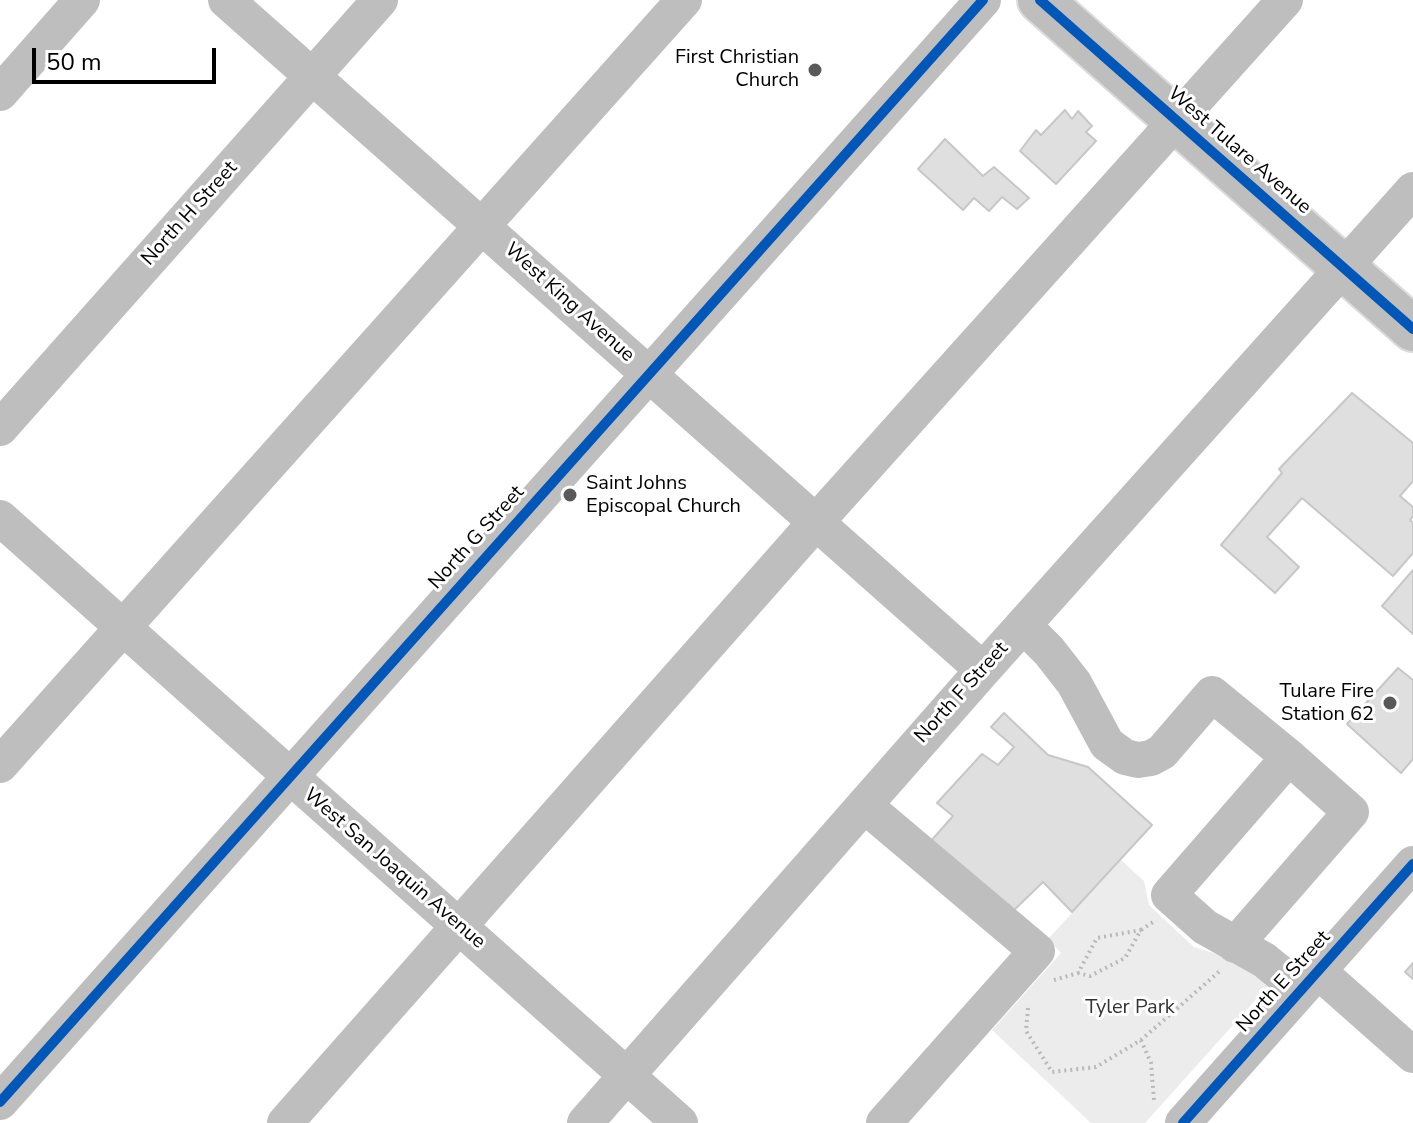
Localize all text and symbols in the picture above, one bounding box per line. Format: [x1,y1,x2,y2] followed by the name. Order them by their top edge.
[36,32,220,82] scale bar
[46,46,102,78] text: 50 m
[675,46,799,93] place label: First Christian Church
[806,61,824,79] marker: First Christian Church
[1162,82,1316,220] street label: West Tulare Avenue
[137,157,243,271] street label: North H Street
[499,238,639,368] street label: West King Avenue
[586,472,741,519] place label: Saint Johns Episcopal Church
[424,481,530,595] street label: North G Street
[561,486,579,504] marker: Saint Johns Episcopal Church
[910,637,1014,749] street label: North F Street
[1280,680,1374,727] place label: Tulare Fire Station 62
[1381,694,1399,712] marker: Tulare Fire Station 62
[298,784,490,954] street label: West San Joaquin Avenue
[1232,926,1336,1038] street label: North E Street
[1085,996,1175,1020] park label: Tyler Park

